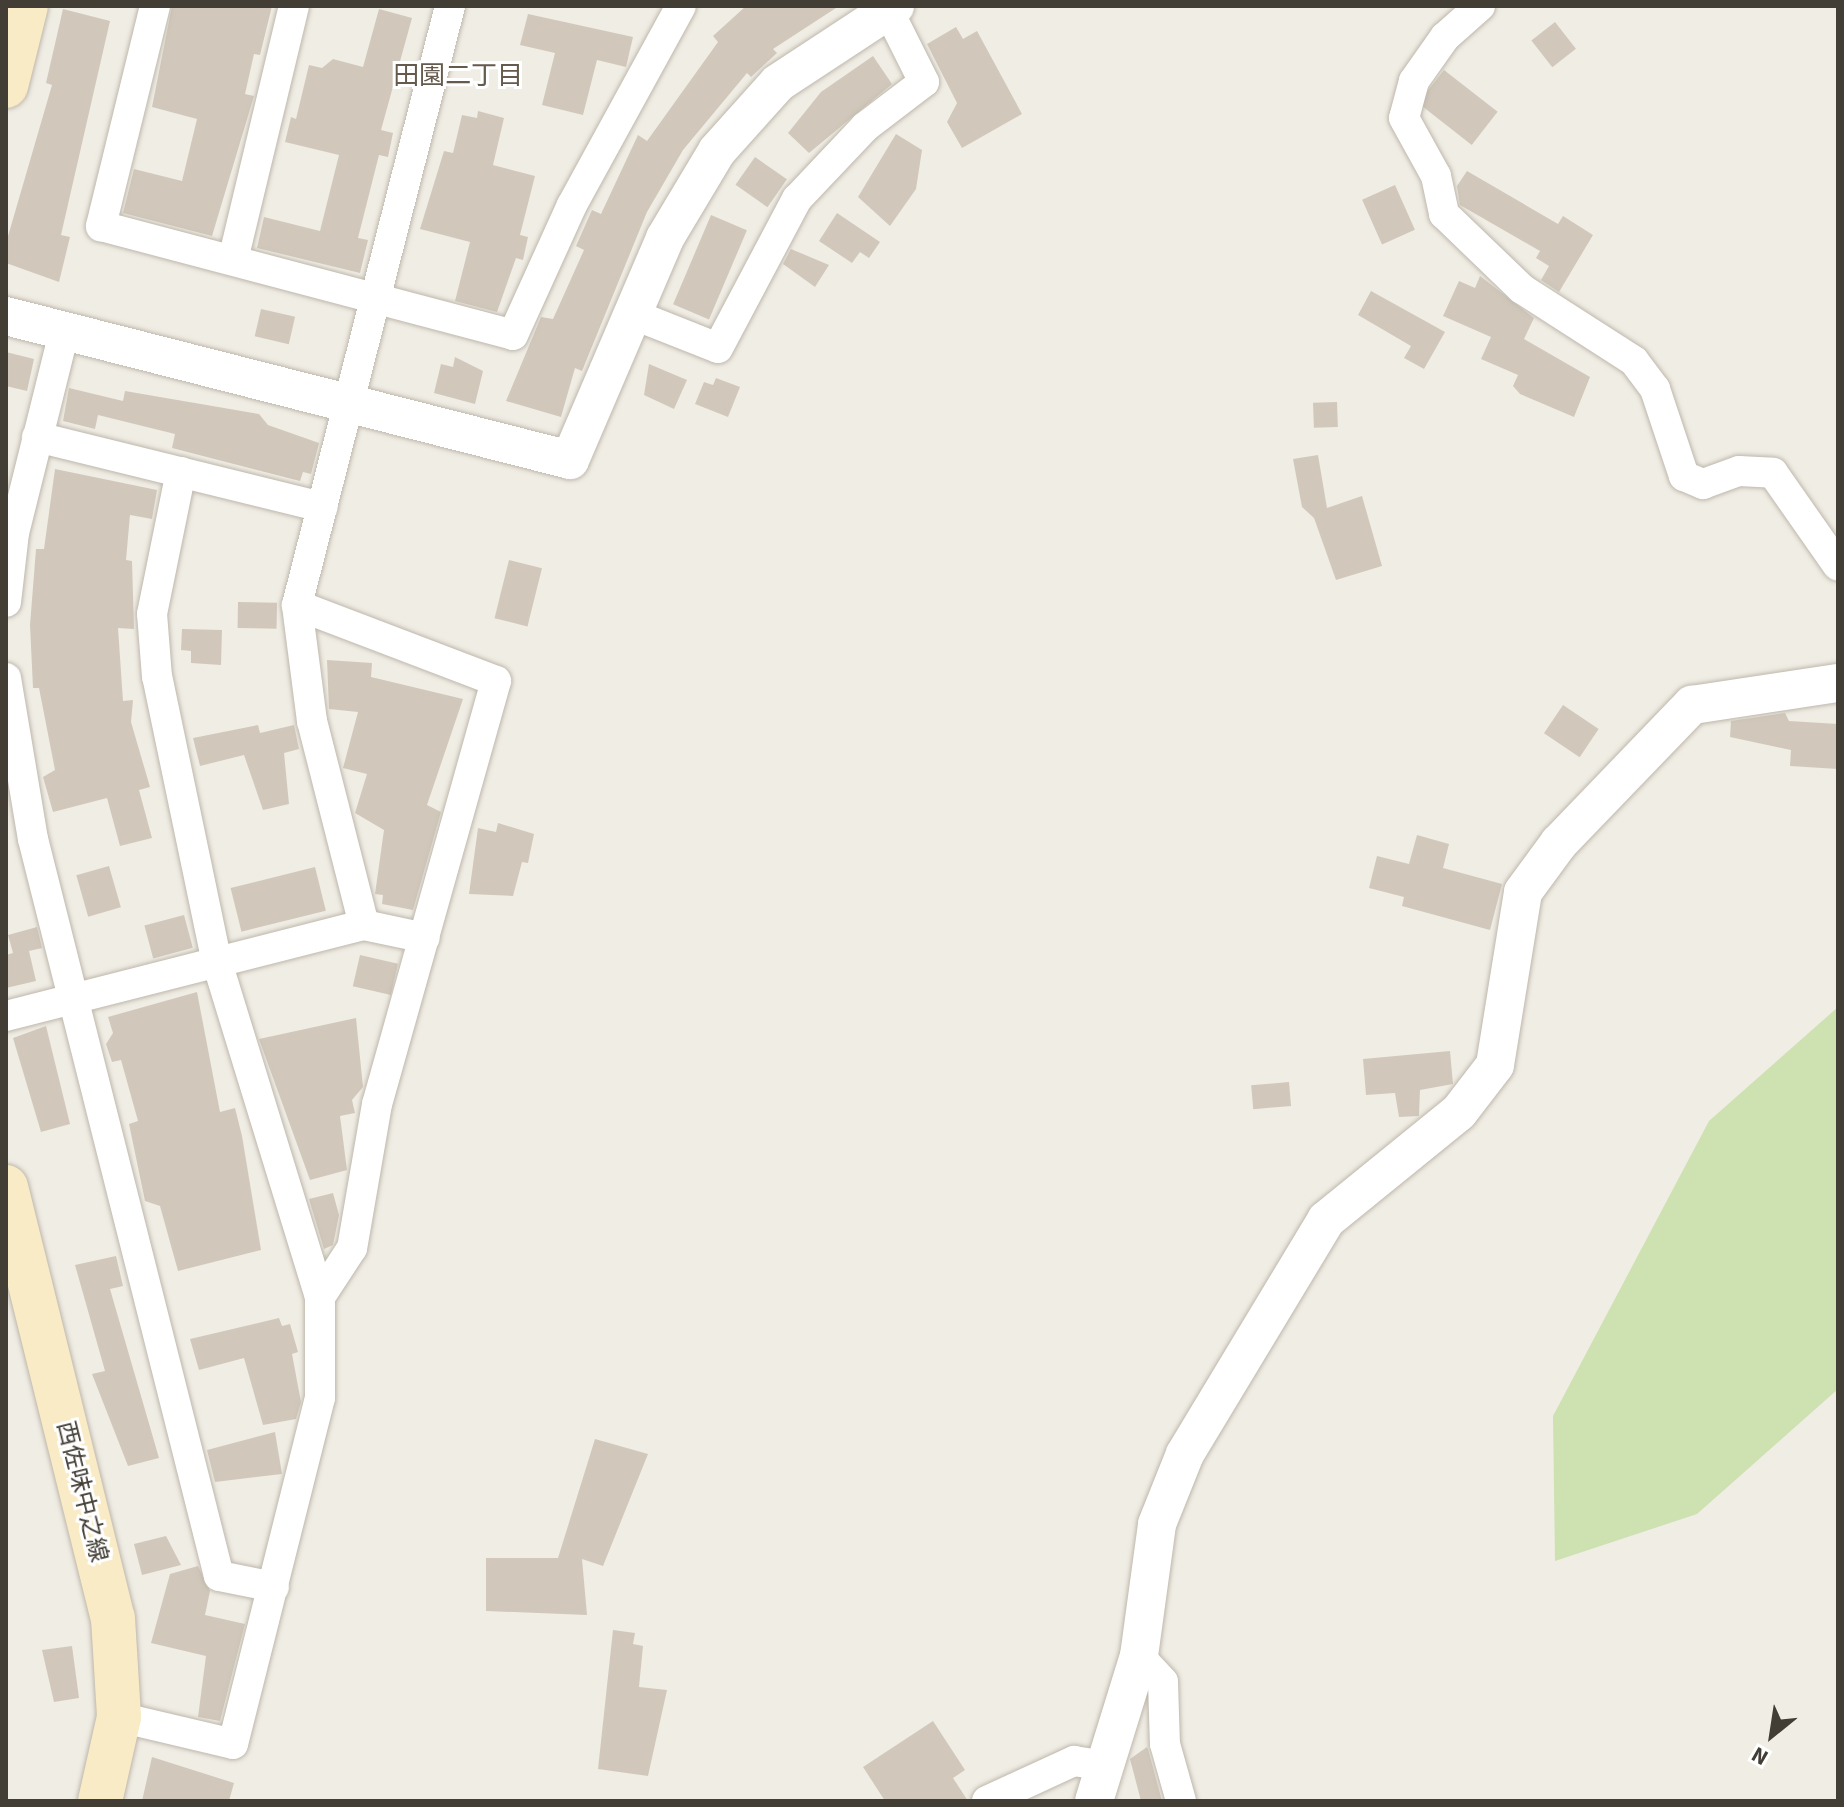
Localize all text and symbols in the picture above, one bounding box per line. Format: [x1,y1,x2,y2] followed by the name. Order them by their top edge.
[393,60,523,92] district label: 田園二丁目
[51,1419,113,1565] street label: 西佐味中之線
[1732,1695,1812,1775] north arrow
[1746,1738,1774,1773] text: N

